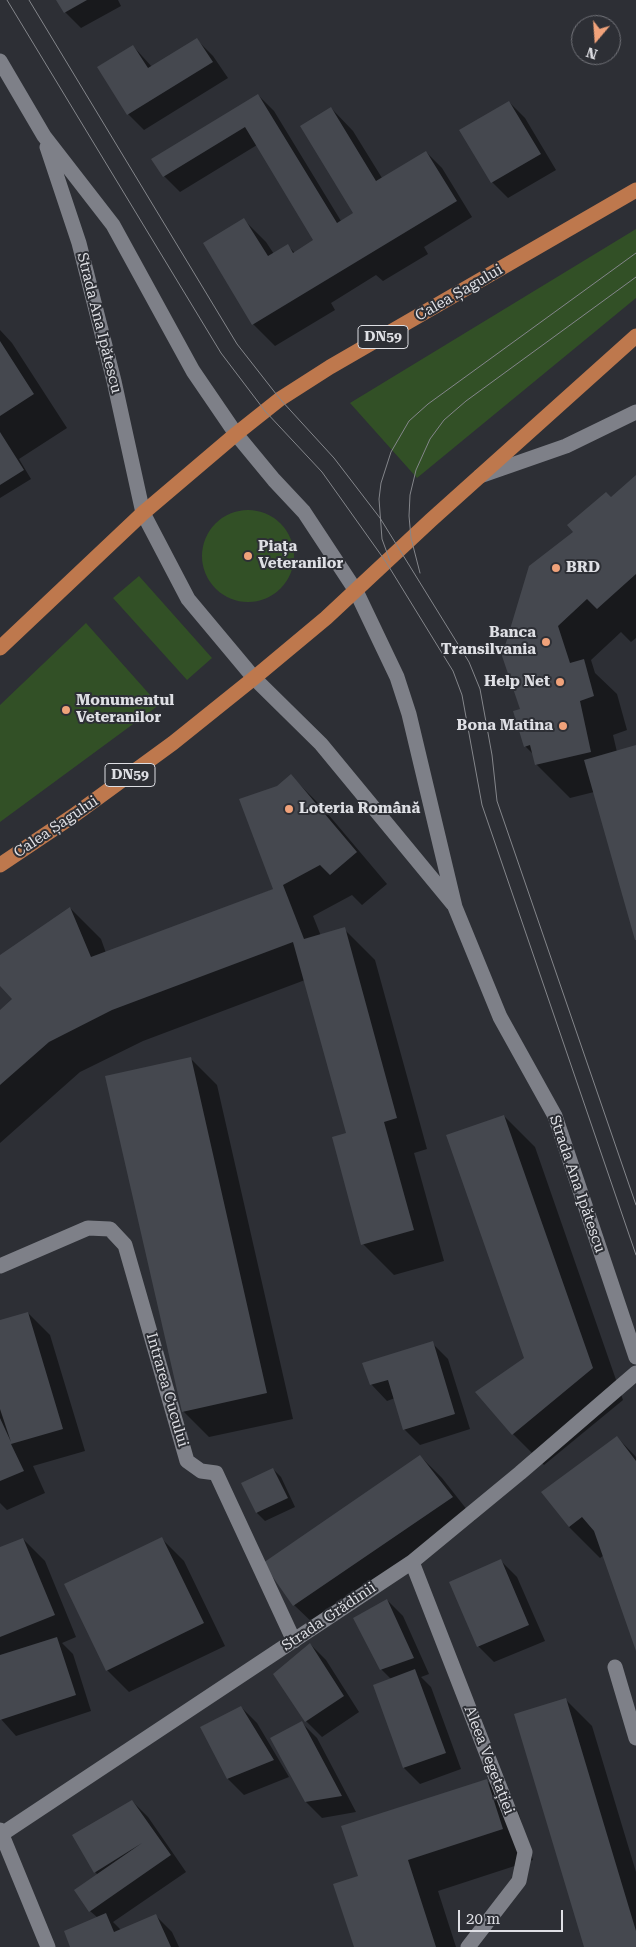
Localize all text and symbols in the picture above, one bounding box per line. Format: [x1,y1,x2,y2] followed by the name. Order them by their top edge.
[571,15,621,65] north arrow
[584,44,599,63] text: N
[73,251,125,395] street label: Strada Ana Ipătescu
[412,261,506,325] street label: Calea Șagului
[358,326,408,348] road number: DN59
[258,538,343,573] place label: Piața Veteranilor
[242,550,254,562] marker: Piața Veteranilor
[566,559,600,577] place label: BRD
[550,562,562,574] marker: BRD
[441,624,536,659] place label: Banca Transilvania
[540,636,552,648] marker: Banca Transilvania
[484,673,550,691] place label: Help Net
[554,676,566,688] marker: Help Net
[76,692,174,727] place label: Monumentul Veteranilor
[60,704,72,716] marker: Monumentul Veteranilor
[457,717,553,735] place label: Bona Matina
[557,720,569,732] marker: Bona Matina
[105,764,155,786] road number: DN59
[10,792,102,862] street label: Calea Șagului
[299,800,420,818] place label: Loteria Română
[283,803,295,815] marker: Loteria Română
[545,1113,609,1255] street label: Strada Ana Ipătescu
[142,1331,192,1449] street label: Intrarea Cucului
[278,1579,380,1655] street label: Strada Grădinii
[460,1703,518,1817] street label: Aleea Vegetației
[461,1900,566,1932] scale bar
[466,1910,500,1928] text: 20 m

